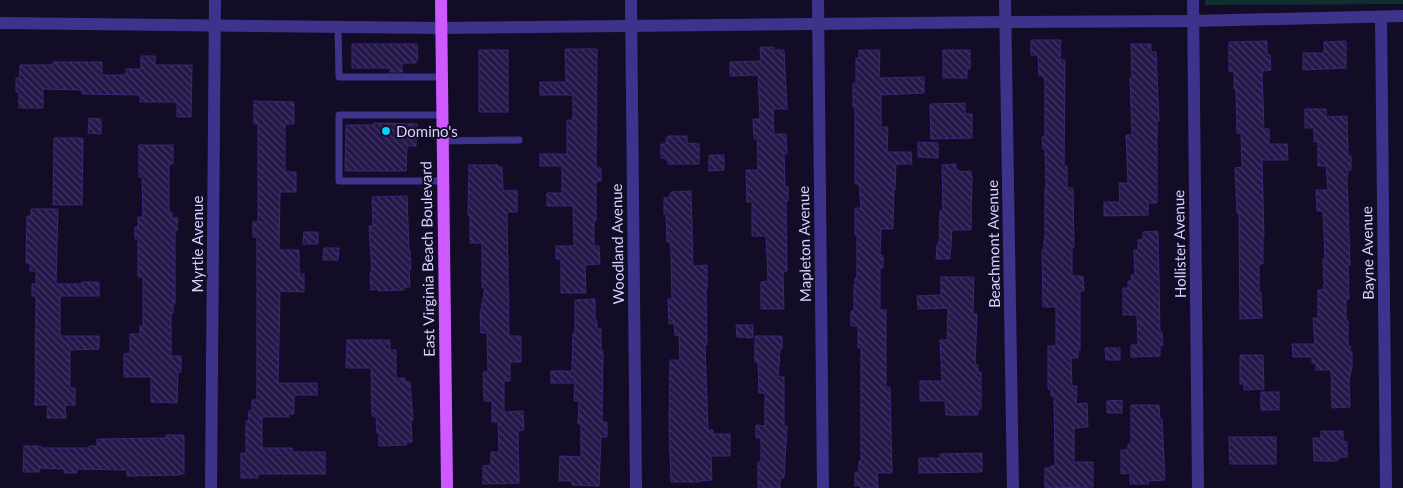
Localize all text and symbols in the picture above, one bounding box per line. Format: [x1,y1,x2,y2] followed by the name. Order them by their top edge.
[396,122,458,140] place label: Domino's
[380,125,392,137] marker: Domino's
[416,161,438,357] street label: East Virginia Beach Boulevard
[983,180,1003,308] street label: Beachmont Avenue
[607,183,627,305] street label: Woodland Avenue
[794,186,814,302] street label: Mapleton Avenue
[1169,190,1189,298] street label: Hollister Avenue
[188,196,206,292] street label: Myrtle Avenue
[1357,206,1377,300] street label: Bayne Avenue

